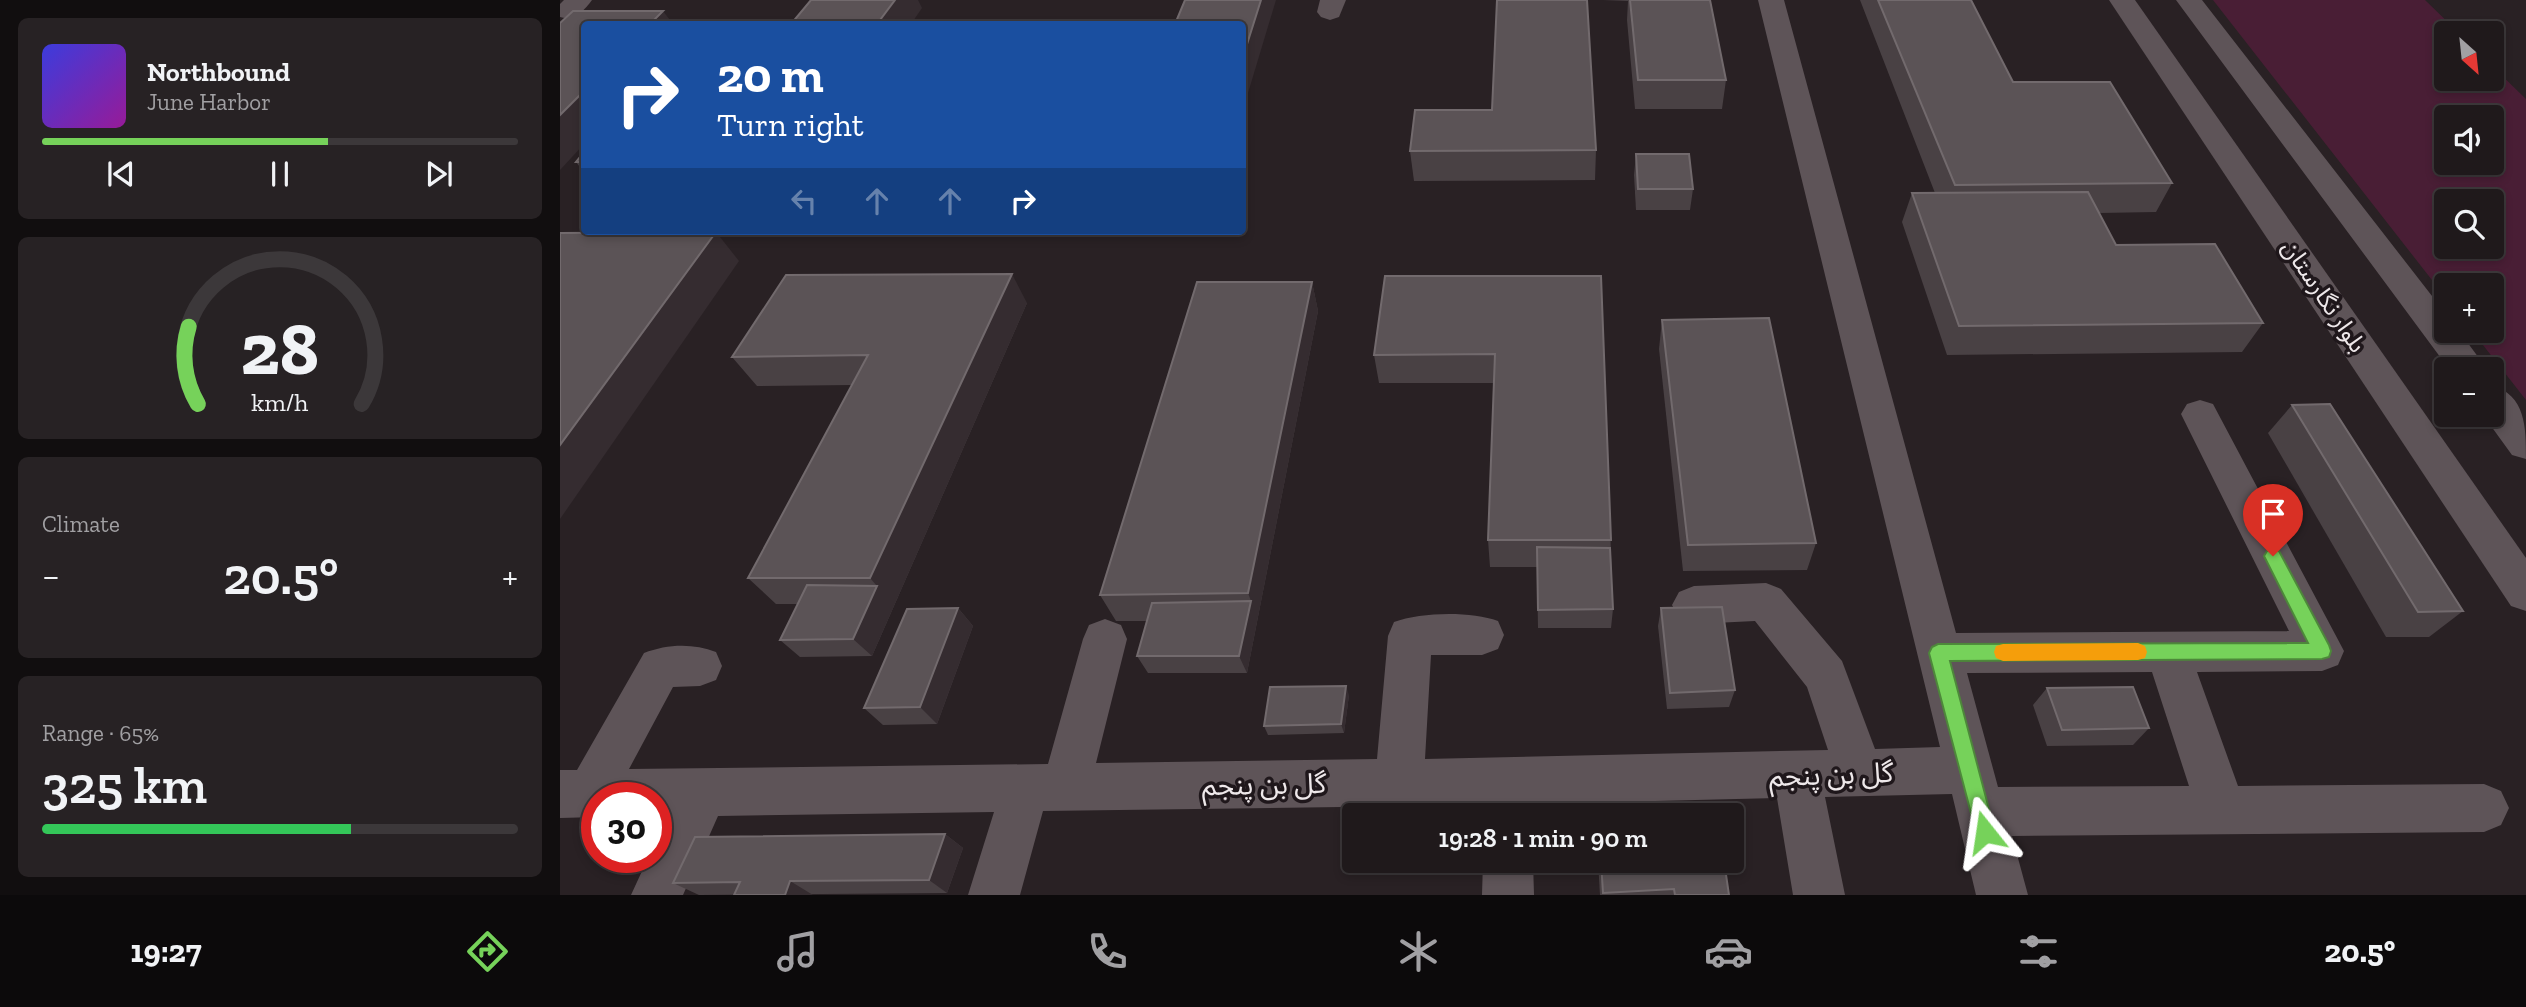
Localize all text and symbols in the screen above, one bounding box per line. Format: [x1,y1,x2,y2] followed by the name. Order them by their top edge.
[2434,21,2504,91] north arrow
[2434,21,2504,427] map controls
[717,46,824,105] text: 20 m
[602,49,693,140] icon: right
[147,56,290,88] text: Northbound
[147,88,271,116] text: June Harbor
[2434,105,2504,175] button: sound
[717,106,864,144] text: Turn right
[102,155,140,193] icon: previous
[261,155,299,193] icon: pause
[420,155,458,193] icon: next
[785,182,823,220] icon: left
[858,182,896,220] icon: ahead
[931,182,969,220] icon: ahead
[1004,182,1042,220] icon: right
[2434,189,2504,259] button: search
[2276,234,2373,358] street label: بلوار نگارستان
[2434,273,2504,343] button: +
[241,305,319,393] text: 28
[2434,357,2504,427] button: −
[251,387,309,417] text: km/h
[2243,484,2303,556] pin
[2254,495,2292,533] icon: arrive
[42,510,120,538] text: Climate
[223,545,339,607] text: 20.5°
[42,553,60,599] text: −
[502,553,518,599] text: +
[42,719,159,747] text: Range · 65%
[42,754,207,816] text: 325 km
[1768,756,1894,798] street label: گل بن پنجم
[1202,767,1327,807] street label: گل بن پنجم
[581,782,672,873] speed limit sign: 30
[1948,795,2022,869] position arrow
[1439,822,1647,854] text: 19:28 · 1 min · 90 m
[463,927,512,976] icon: directions
[773,927,822,976] icon: music
[1083,927,1132,976] icon: phone
[1394,927,1443,976] icon: climate
[1704,927,1753,976] icon: car
[2014,927,2063,976] icon: filters
[131,932,202,970] text: 19:27
[2324,932,2395,970] text: 20.5°

